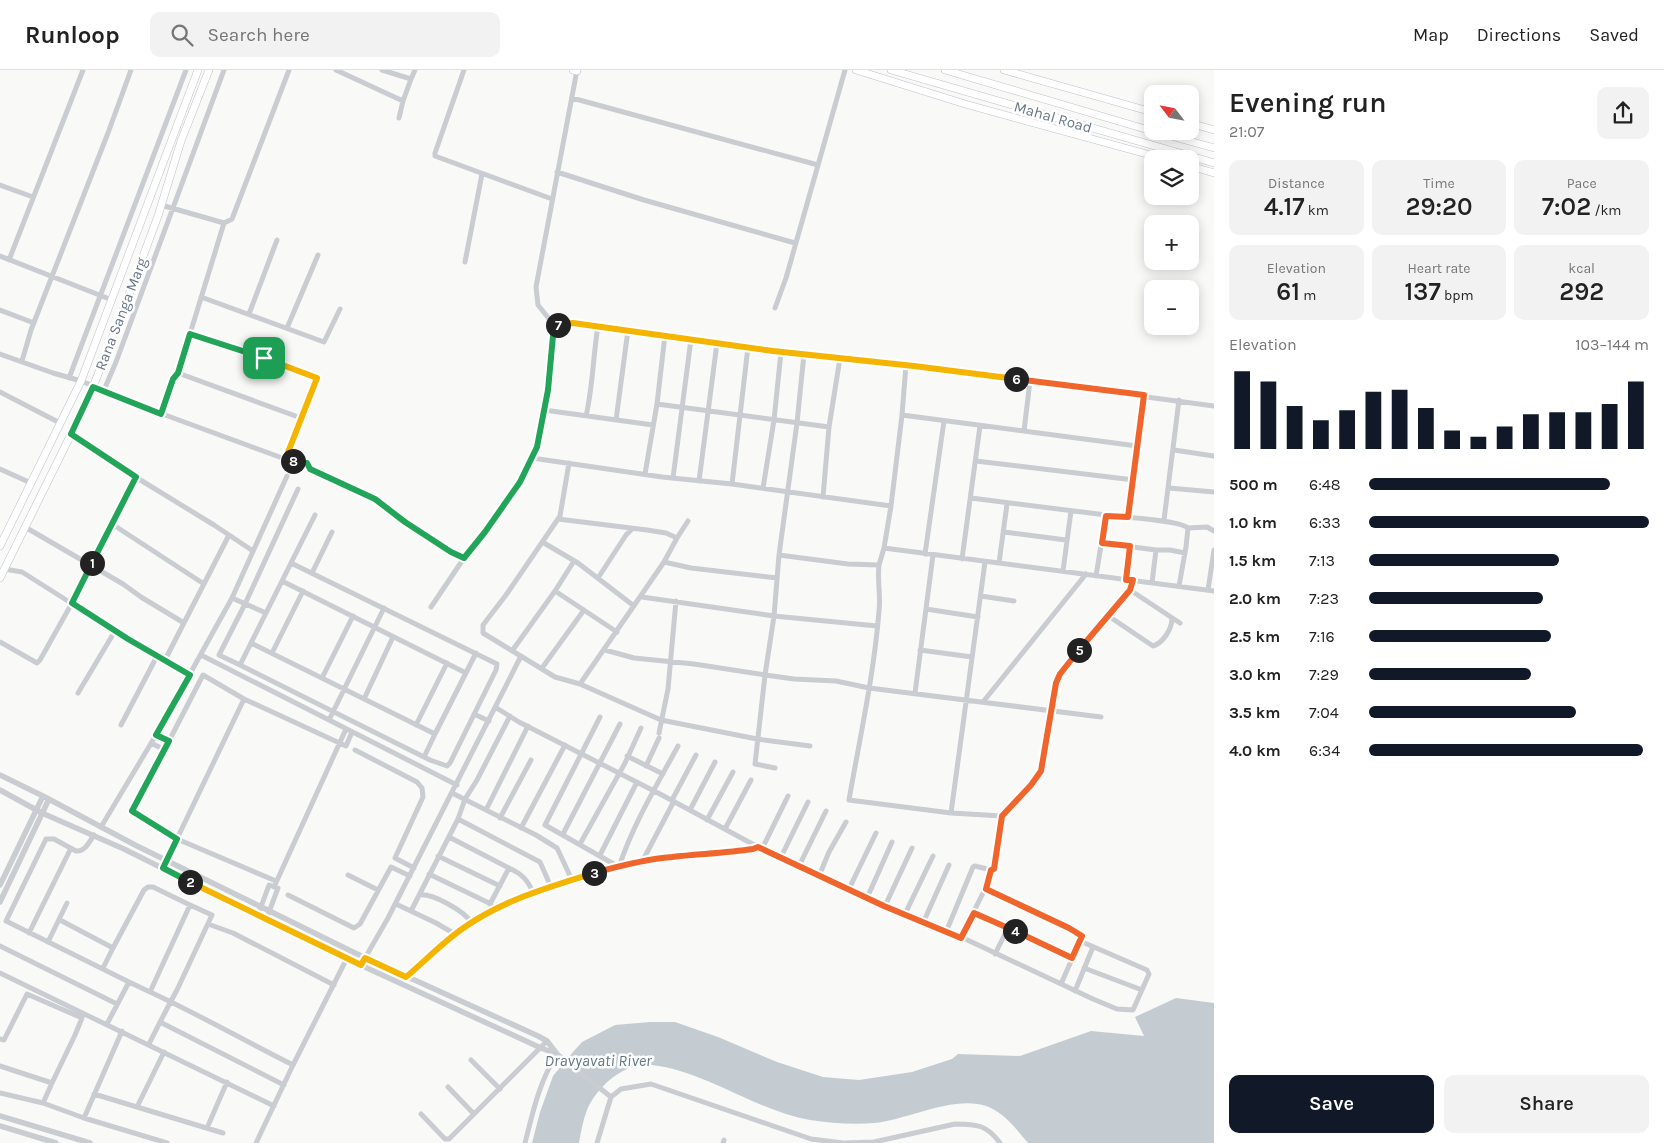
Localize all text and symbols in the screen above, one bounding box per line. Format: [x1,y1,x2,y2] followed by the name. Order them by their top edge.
[150,12,500,57] search box
[25,21,120,49] text: Runloop
[168,21,196,49] icon: search
[208,24,310,46] text: Search here
[1413,24,1449,46] text: Map
[1477,24,1561,46] text: Directions
[1589,24,1639,46] text: Saved
[1144,85,1199,140] north arrow
[1144,85,1199,335] map controls
[1229,86,1386,119] text: Evening run
[1597,87,1649,139] button: share
[1012,97,1094,137] street label: Mahal Road
[1229,122,1264,141] text: 21:07
[1144,150,1199,205] button: layers
[1268,175,1325,192] text: Distance
[1423,175,1455,192] text: Time
[1567,175,1597,192] text: Pace
[1264,192,1305,221] text: 4.17
[1406,192,1472,221] text: 29:20
[1542,192,1591,221] text: 7:02
[1305,202,1329,219] text: km
[1591,202,1621,219] text: /km
[1144,215,1199,270] button: +
[91,254,151,373] street label: Rana Sanga Marg
[1267,260,1326,277] text: Elevation
[1407,260,1471,277] text: Heart rate
[1568,260,1595,277] text: kcal
[1276,277,1300,306] text: 61
[1404,277,1441,306] text: 137
[1559,277,1604,306] text: 292
[1144,280,1199,335] button: −
[1300,287,1316,304] text: m
[1441,287,1474,304] text: bpm
[546,312,570,338] pin: 7
[555,317,562,334] text: 7
[1229,335,1297,354] text: Elevation
[1575,335,1649,354] text: 103–144 m
[243,337,285,379] pin
[250,344,278,372] icon: arrive
[1004,366,1028,392] pin: 6
[1012,371,1021,388] text: 6
[280,448,306,474] pin: 8
[289,453,298,470] text: 8
[1229,475,1278,494] text: 500 m
[1309,475,1341,494] text: 6:48
[1229,513,1277,532] text: 1.0 km
[1309,513,1341,532] text: 6:33
[80,550,104,576] pin: 1
[1229,551,1276,570] text: 1.5 km
[1309,551,1335,570] text: 7:13
[90,555,95,572] text: 1
[1229,589,1281,608] text: 2.0 km
[1309,589,1339,608] text: 7:23
[1229,627,1280,646] text: 2.5 km
[1309,627,1335,646] text: 7:16
[1066,638,1092,662] pin: 5
[1075,642,1084,659] text: 5
[1229,665,1281,684] text: 3.0 km
[1309,665,1339,684] text: 7:29
[1229,703,1280,722] text: 3.5 km
[1309,703,1339,722] text: 7:04
[1229,741,1281,760] text: 4.0 km
[1309,741,1340,760] text: 6:34
[582,860,606,886] pin: 3
[590,865,599,882] text: 3
[178,870,202,894] pin: 2
[186,874,195,891] text: 2
[1002,918,1028,944] pin: 4
[1011,923,1020,940] text: 4
[544,1051,652,1070] water label: Dravyavati River
[1229,1075,1434,1133] button: Save
[1444,1075,1649,1133] button: Share

